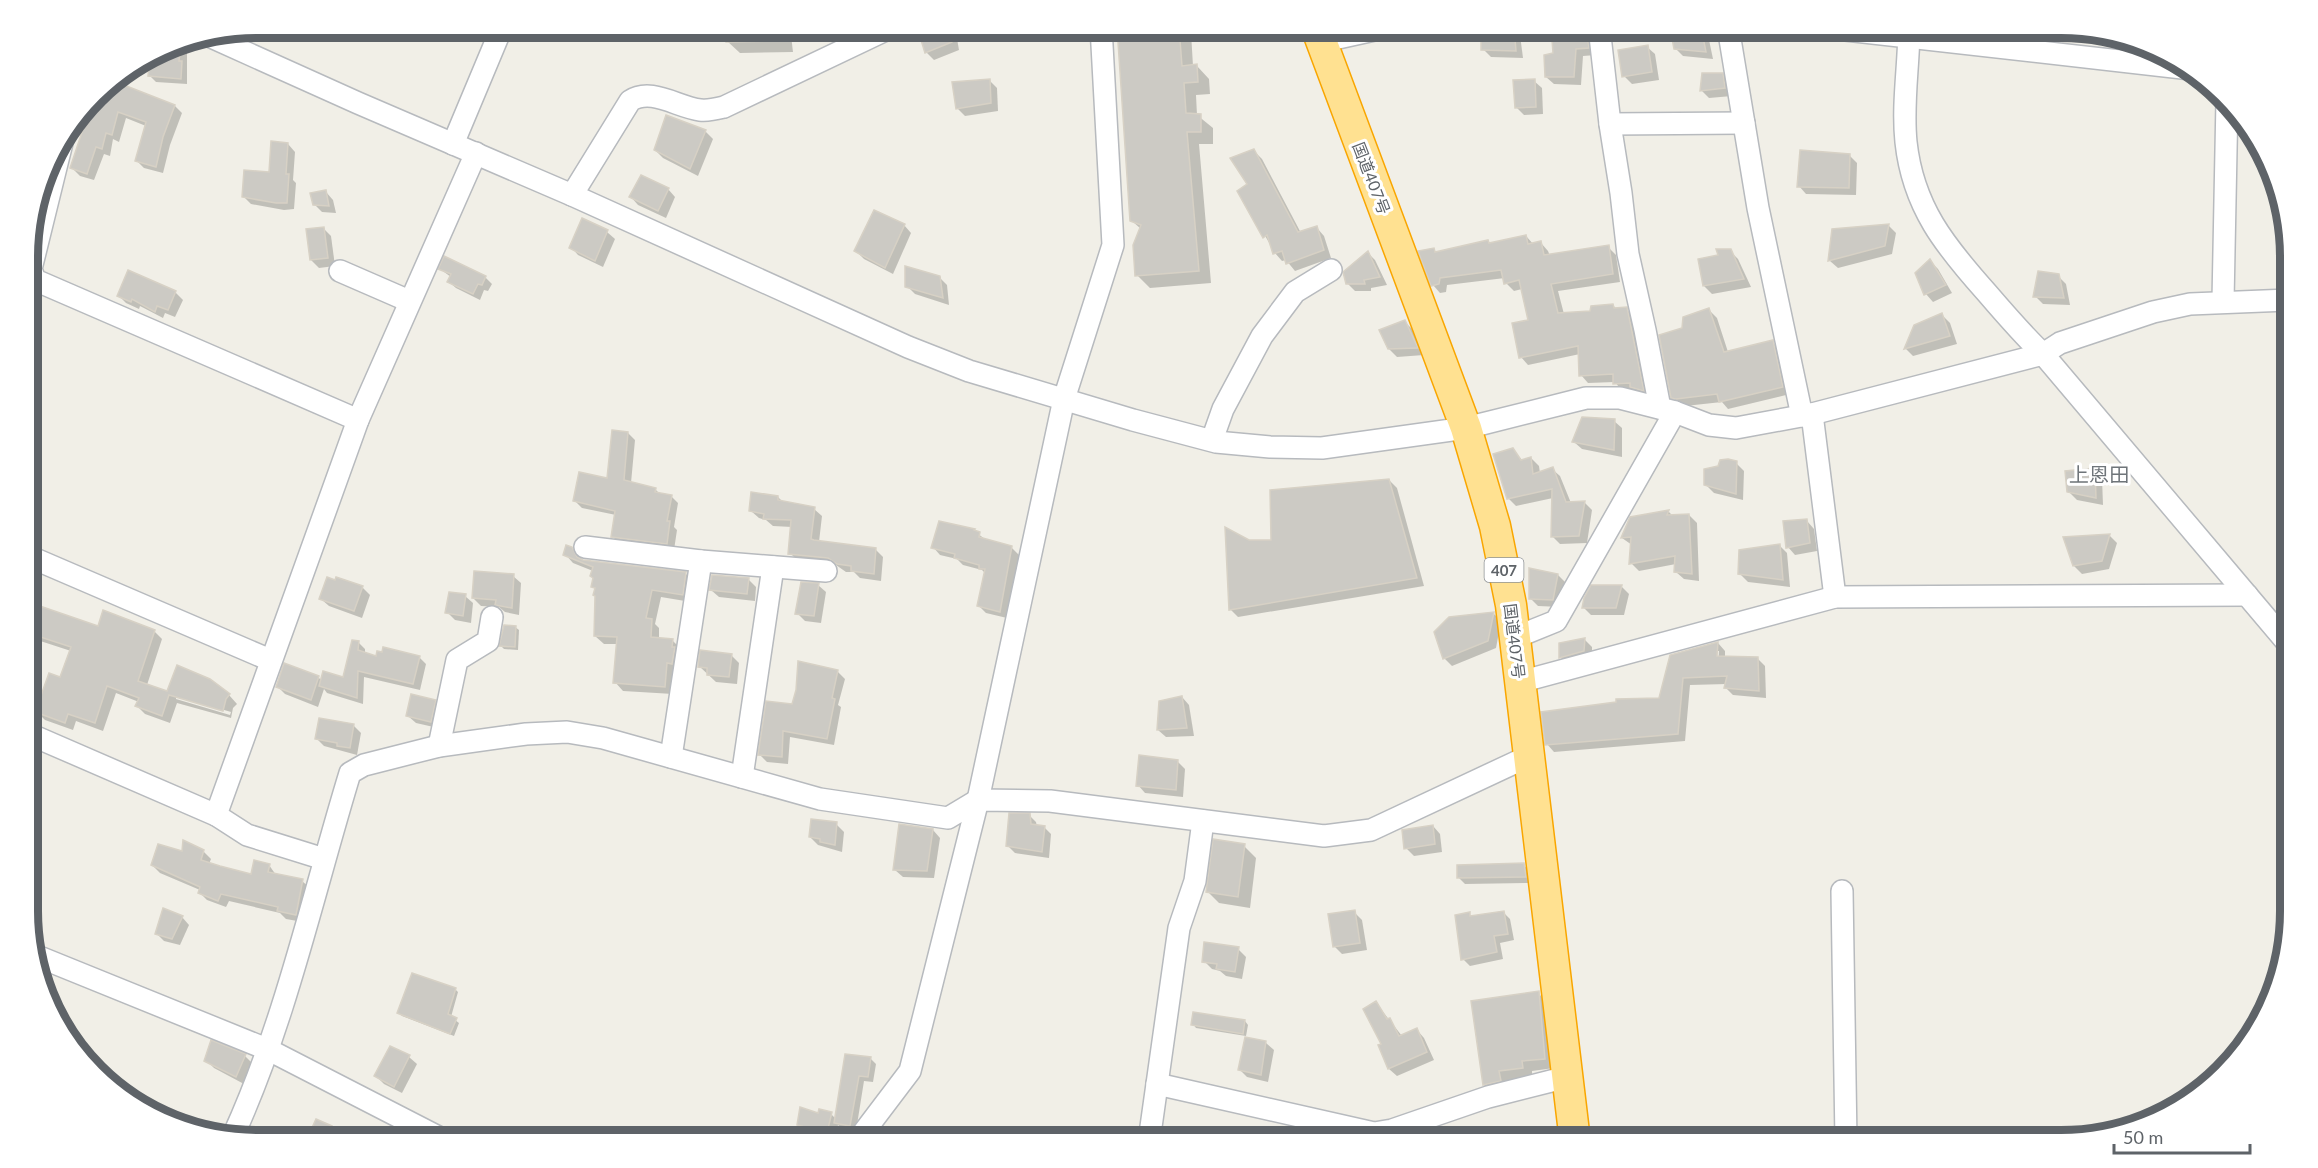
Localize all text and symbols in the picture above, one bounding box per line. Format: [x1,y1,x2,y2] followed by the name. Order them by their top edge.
[1350,139,1394,217] street label: 国道407号
[2069,462,2129,486] district label: 上恩田
[1484,558,1524,582] road number: 407
[1501,602,1529,680] street label: 国道407号
[2114,1117,2250,1155] scale bar
[2123,1126,2163,1148] text: 50 m

